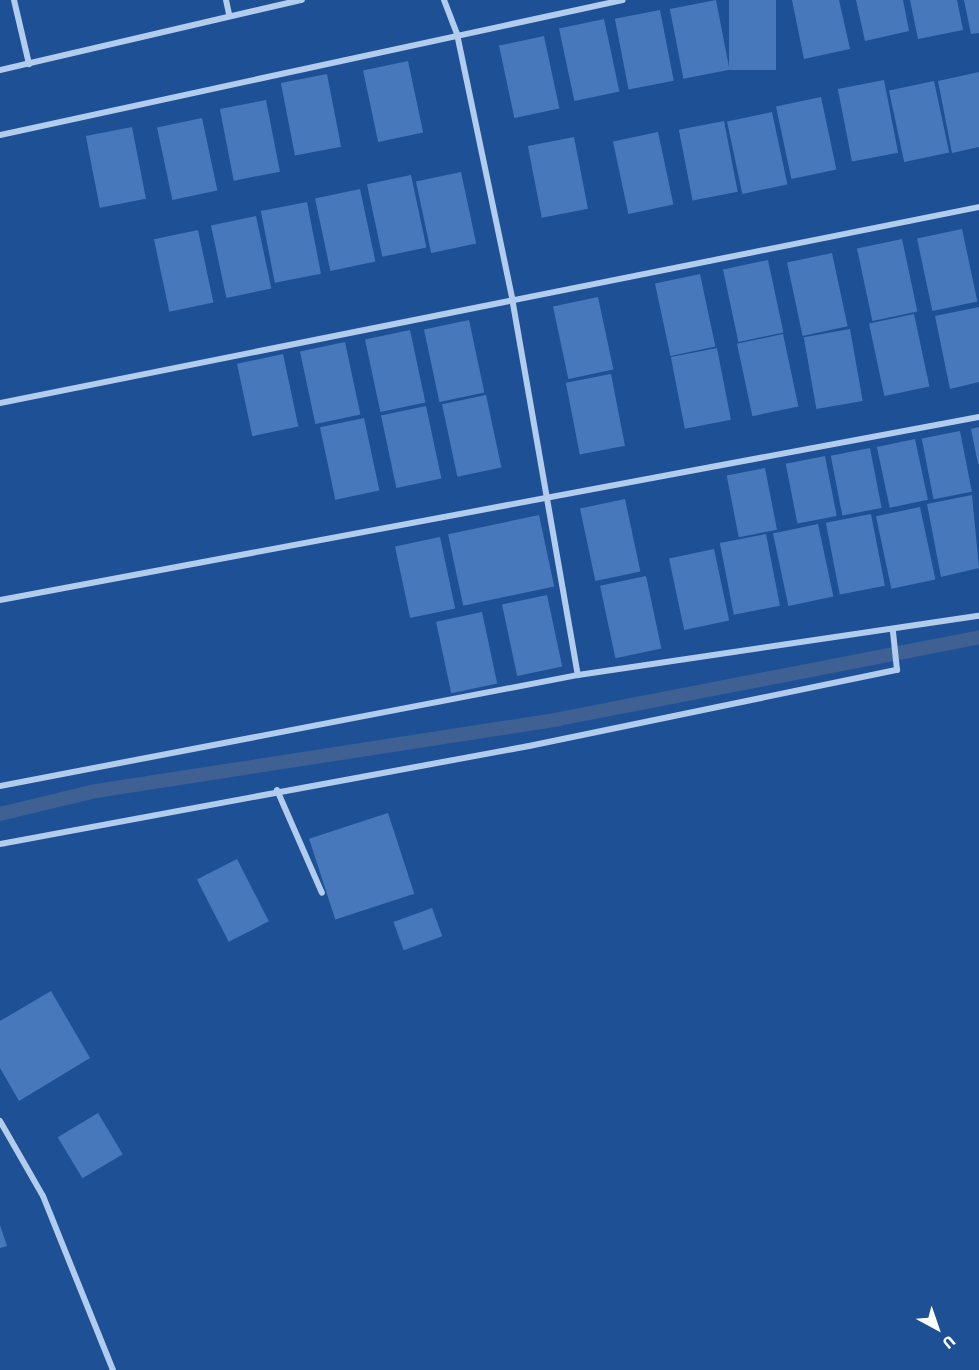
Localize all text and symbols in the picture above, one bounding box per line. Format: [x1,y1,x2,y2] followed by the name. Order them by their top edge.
[907,1298,967,1358] north arrow
[938,1331,959,1353] text: U

